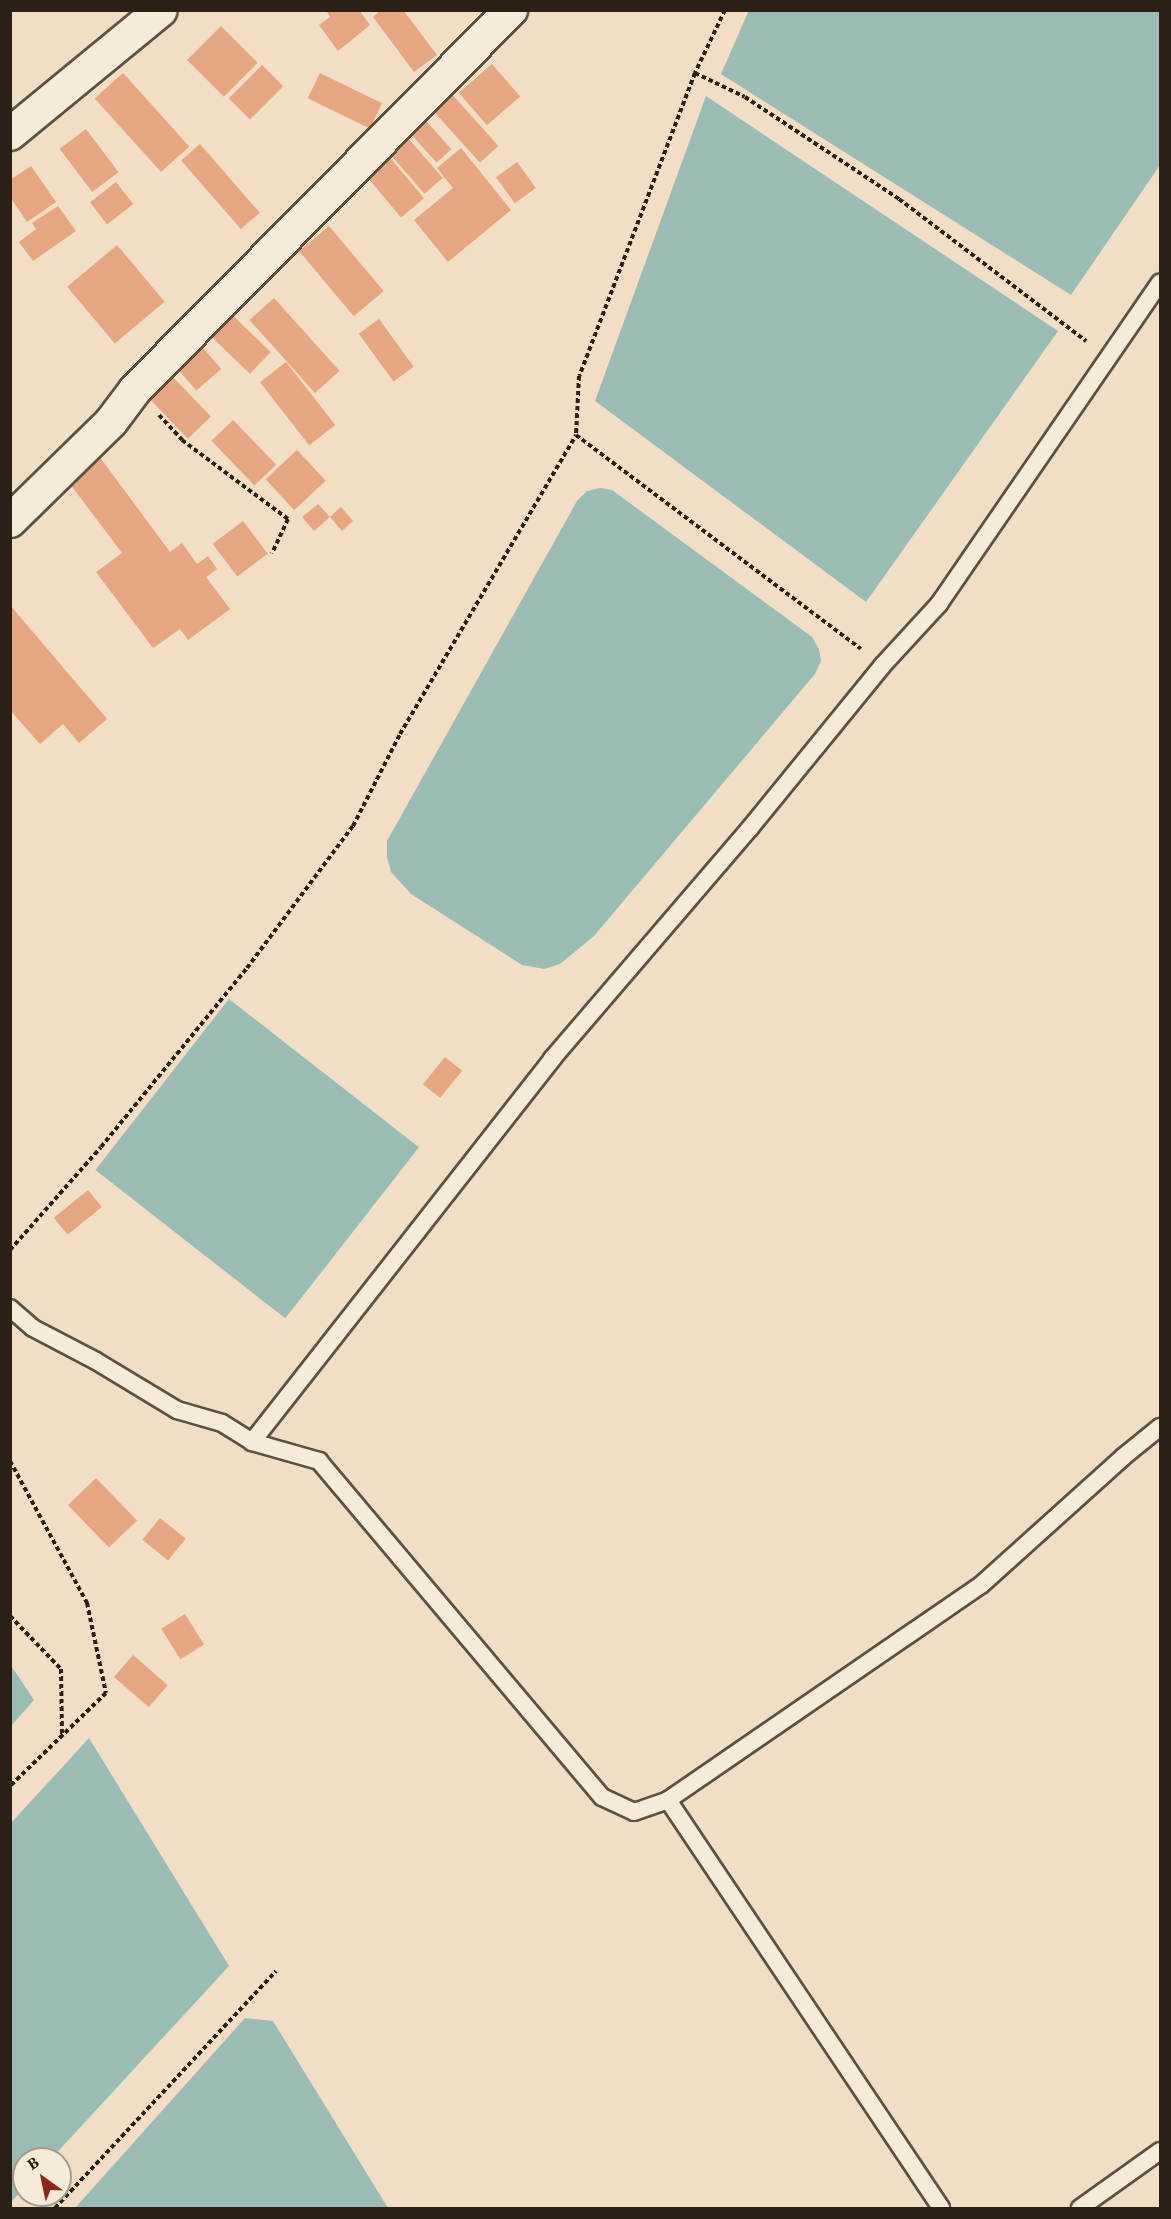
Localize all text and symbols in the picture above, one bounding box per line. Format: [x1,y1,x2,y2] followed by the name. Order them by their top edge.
[12,2147,72,2207] north arrow
[23,2152,43,2175] text: B

